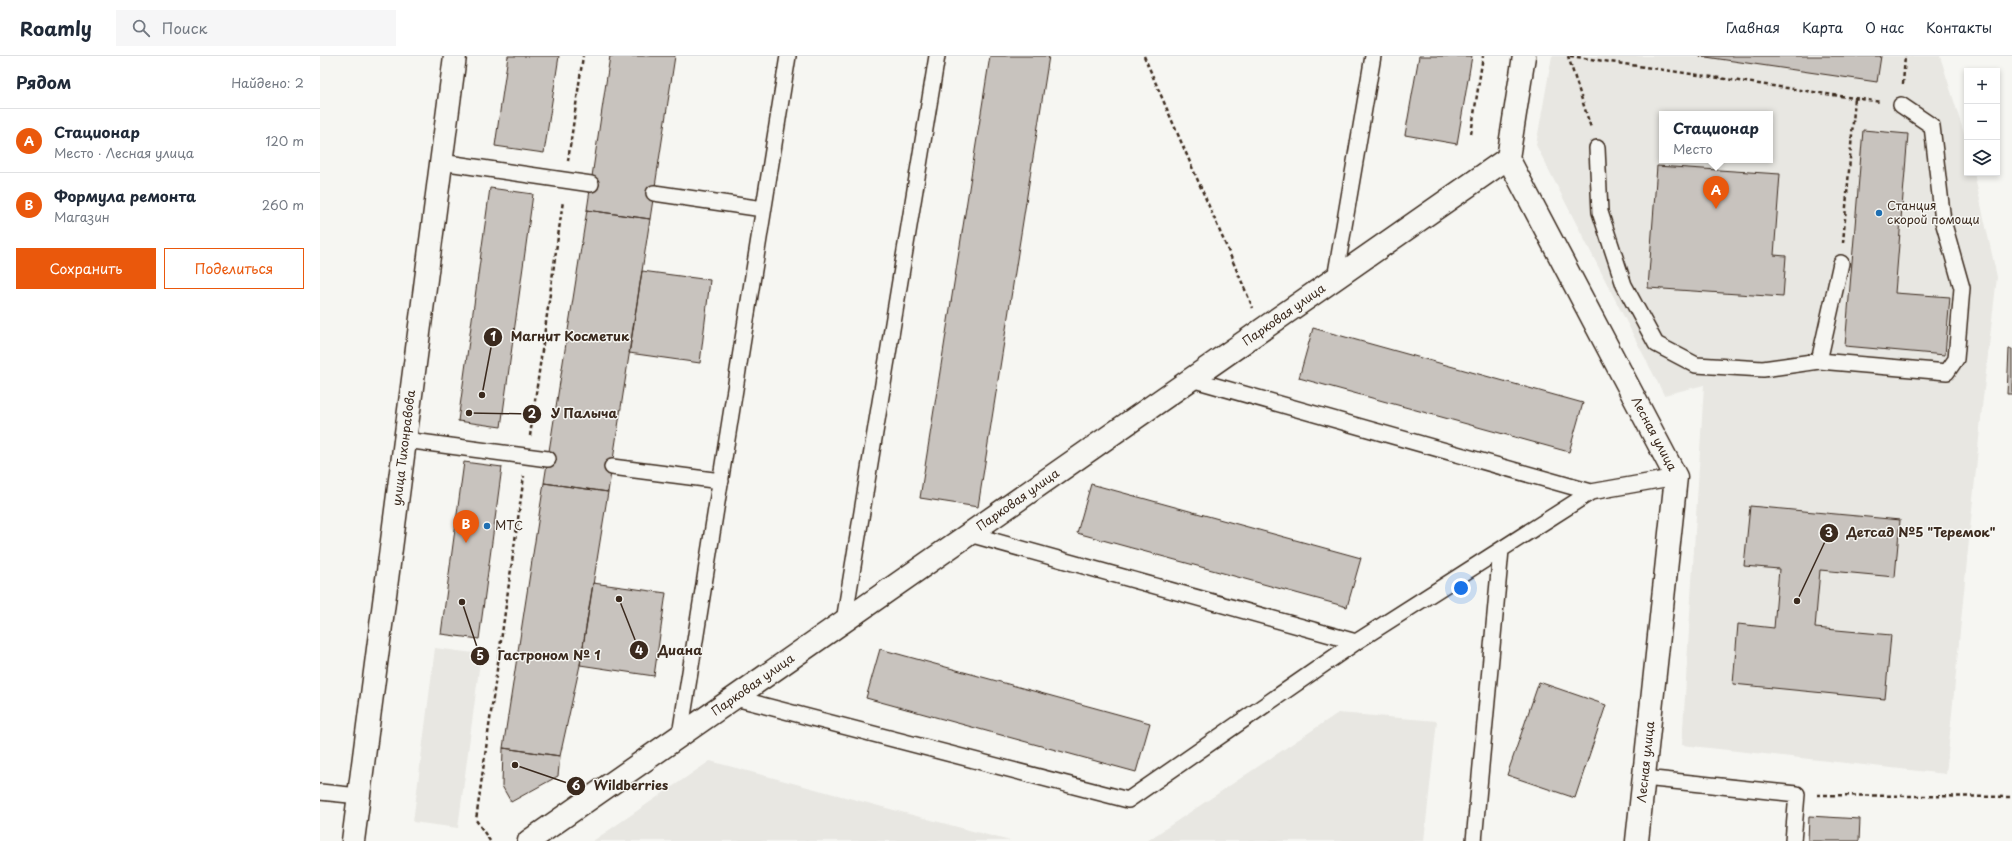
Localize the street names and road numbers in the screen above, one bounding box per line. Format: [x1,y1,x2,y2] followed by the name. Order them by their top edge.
[1238,279,1329,350] street label: Парковая улица
[387,388,419,507] street label: улица Тихонравова
[1628,393,1682,474] street label: Лесная улица
[972,464,1063,535] street label: Парковая улица
[707,649,798,720] street label: Парковая улица
[1632,720,1658,803] street label: Лесная улица

